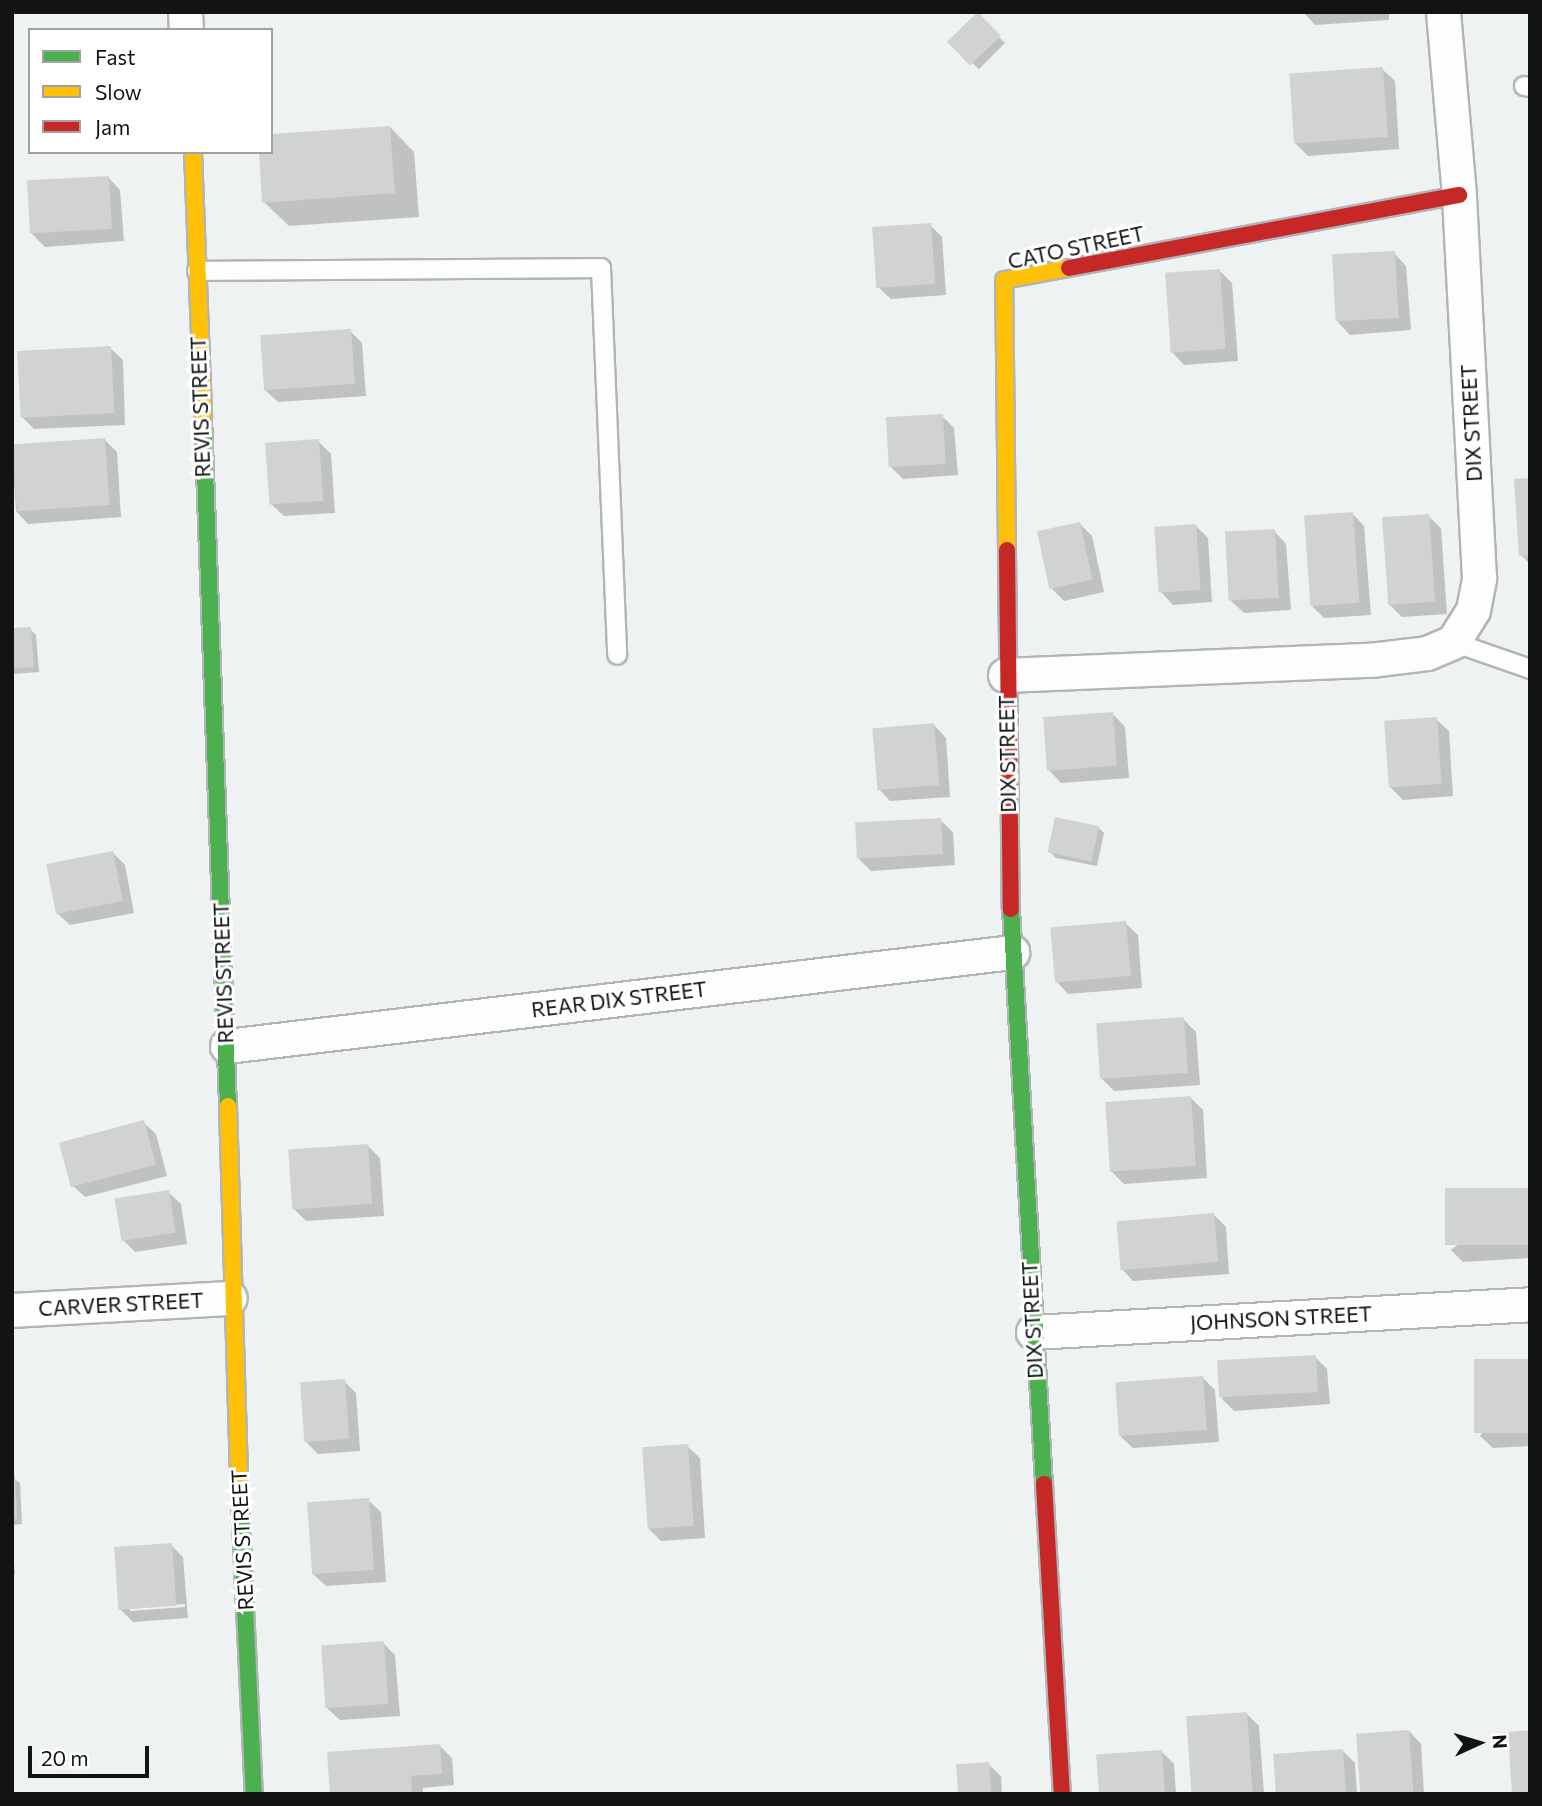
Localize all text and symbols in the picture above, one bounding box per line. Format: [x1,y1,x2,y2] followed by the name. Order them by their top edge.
[28,28,273,154] legend
[95,44,136,69] text: Fast
[95,79,142,104] text: Slow
[95,114,130,139] text: Jam
[1005,220,1147,274] street label: CATO STREET
[185,336,215,478] street label: REVIS STREET
[1455,364,1487,482] street label: DIX STREET
[993,695,1021,813] street label: DIX STREET
[208,902,238,1044] street label: REVIS STREET
[530,976,708,1022] street label: REAR DIX STREET
[1016,1261,1048,1379] street label: DIX STREET
[38,1287,204,1321] street label: CARVER STREET
[1189,1301,1373,1335] street label: JOHNSON STREET
[226,1469,258,1611] street label: REVIS STREET
[1444,1708,1514,1778] north arrow
[32,1732,152,1776] scale bar
[1488,1734,1512,1749] text: N
[41,1745,89,1770] text: 20 m

